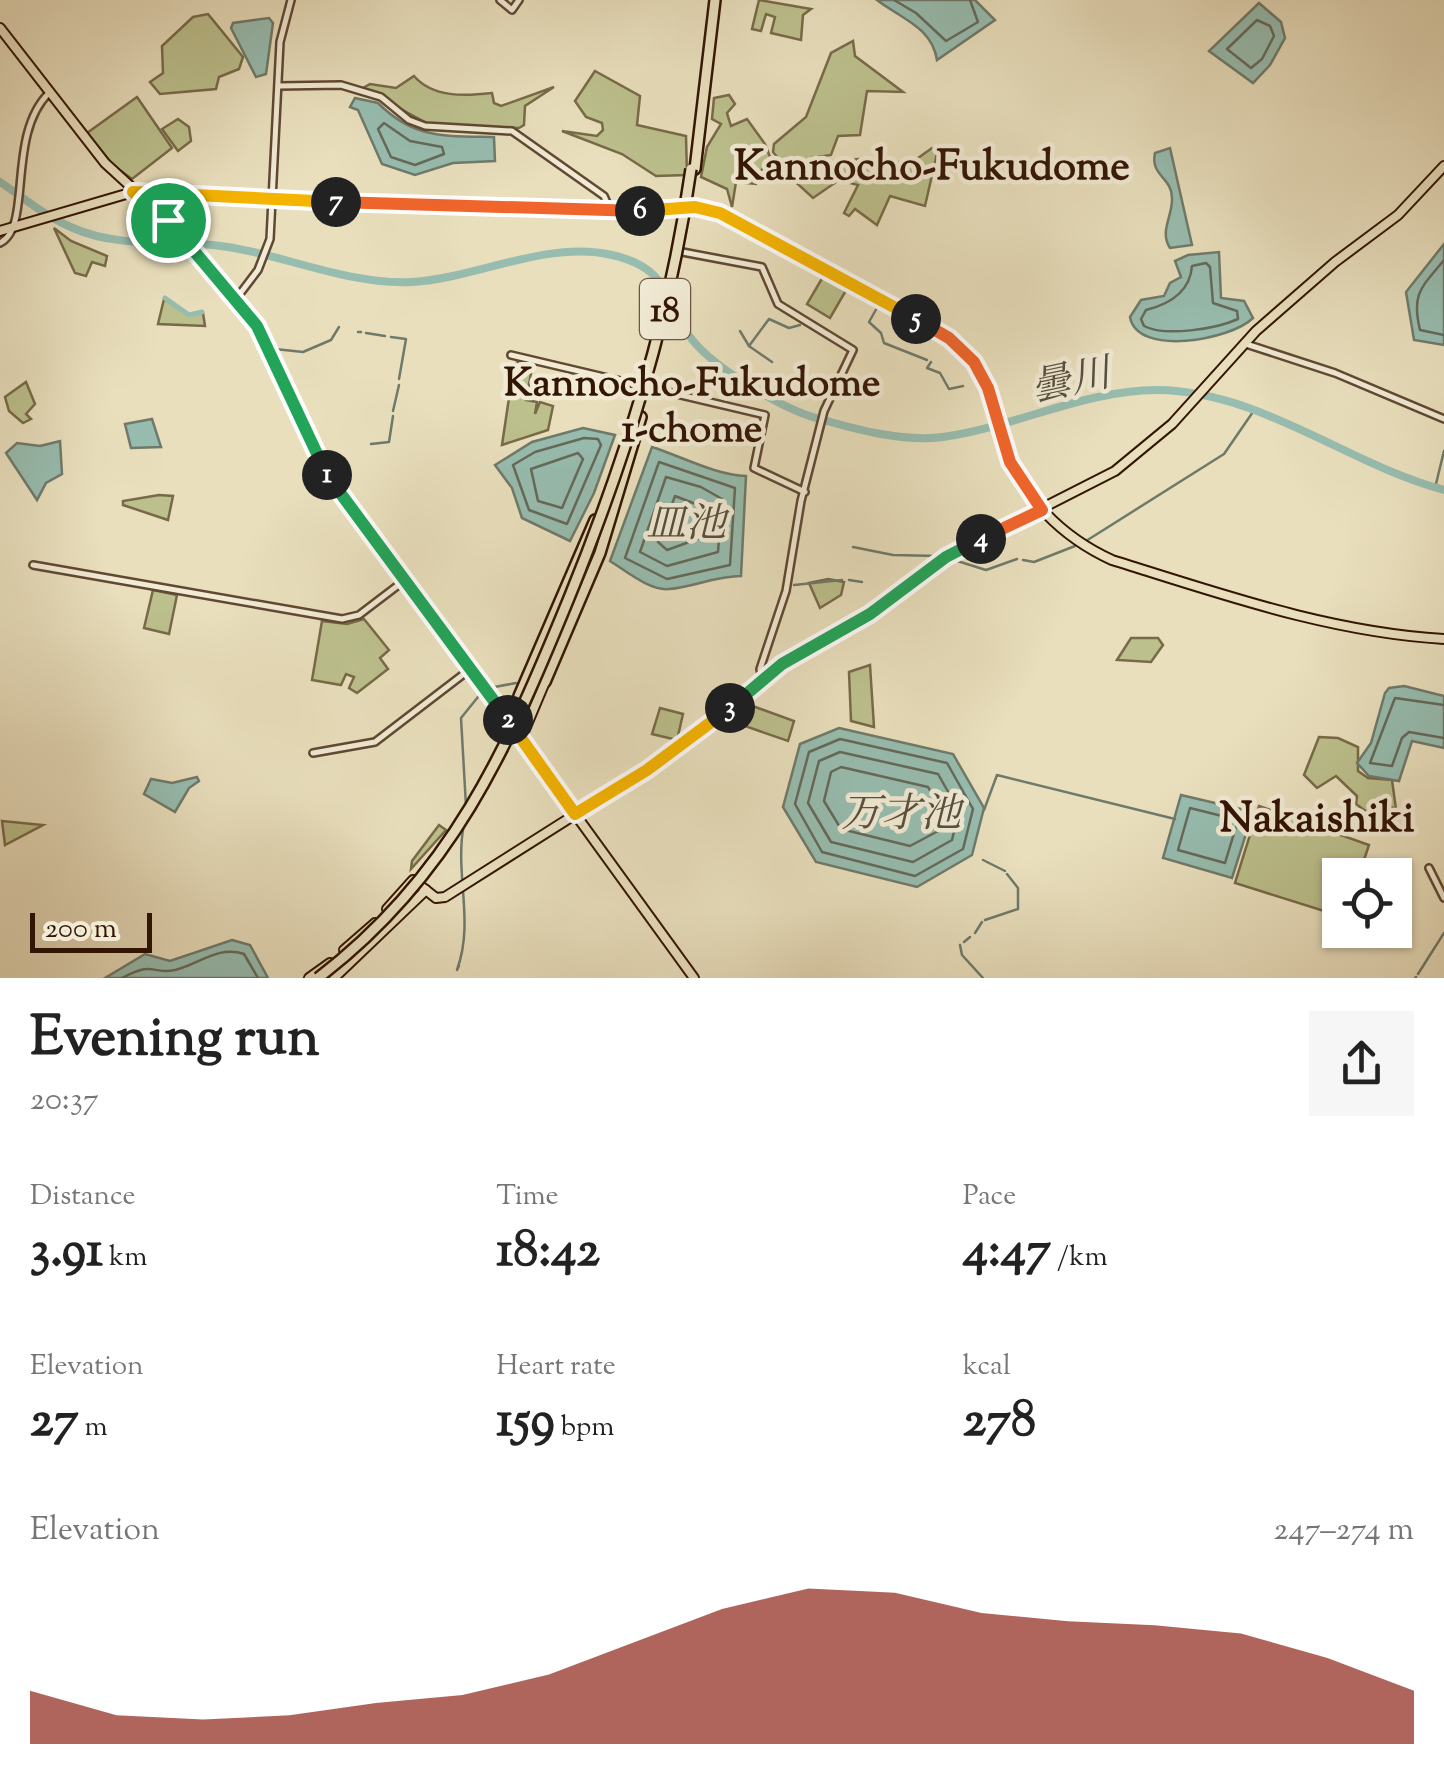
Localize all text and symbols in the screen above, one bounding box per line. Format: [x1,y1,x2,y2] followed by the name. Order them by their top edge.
[734,139,1130,199] district label: Kannocho-Fukudome
[311,177,361,227] pin: 7
[126,178,211,263] pin
[329,182,343,222] text: 7
[615,186,665,236] pin: 6
[633,191,647,231] text: 6
[141,193,196,248] icon: arrive
[640,279,690,339] road number: 18
[891,294,941,344] pin: 5
[911,299,921,339] text: 5
[1026,346,1120,420] water label: 曇川
[504,357,880,460] district label: Kannocho-Fukudome 1-chome
[302,450,352,500] pin: 1
[322,455,332,495] text: 1
[646,498,730,555] water label: 皿池
[956,514,1006,564] pin: 4
[974,519,988,559] text: 4
[705,683,755,733] pin: 3
[724,688,736,728] text: 3
[483,695,533,745] pin: 2
[501,700,515,740] text: 2
[841,788,965,845] water label: 万才池
[1220,791,1414,851] district label: Nakaishiki
[1322,858,1412,948] map controls
[1322,858,1412,948] button: locate
[30,908,152,953] scale bar
[45,910,117,950] text: 200 m
[30,1001,319,1080] text: Evening run
[1309,1011,1414,1116] button: share
[30,1078,99,1124] text: 20:37
[30,1177,136,1217] text: Distance
[496,1177,559,1217] text: Time
[963,1177,1016,1217] text: Pace
[30,1217,103,1289] text: 3.91
[496,1217,600,1289] text: 18:42
[963,1217,1051,1289] text: 4:47
[103,1238,148,1278] text: km
[1051,1238,1108,1278] text: /km
[30,1347,144,1387] text: Elevation
[496,1347,616,1387] text: Heart rate
[963,1347,1011,1387] text: kcal
[30,1387,78,1459] text: 27
[496,1387,555,1459] text: 159
[963,1387,1036,1459] text: 278
[78,1408,108,1448] text: m
[555,1408,614,1448] text: bpm
[30,1508,160,1554] text: Elevation
[1274,1508,1414,1554] text: 247–274 m

